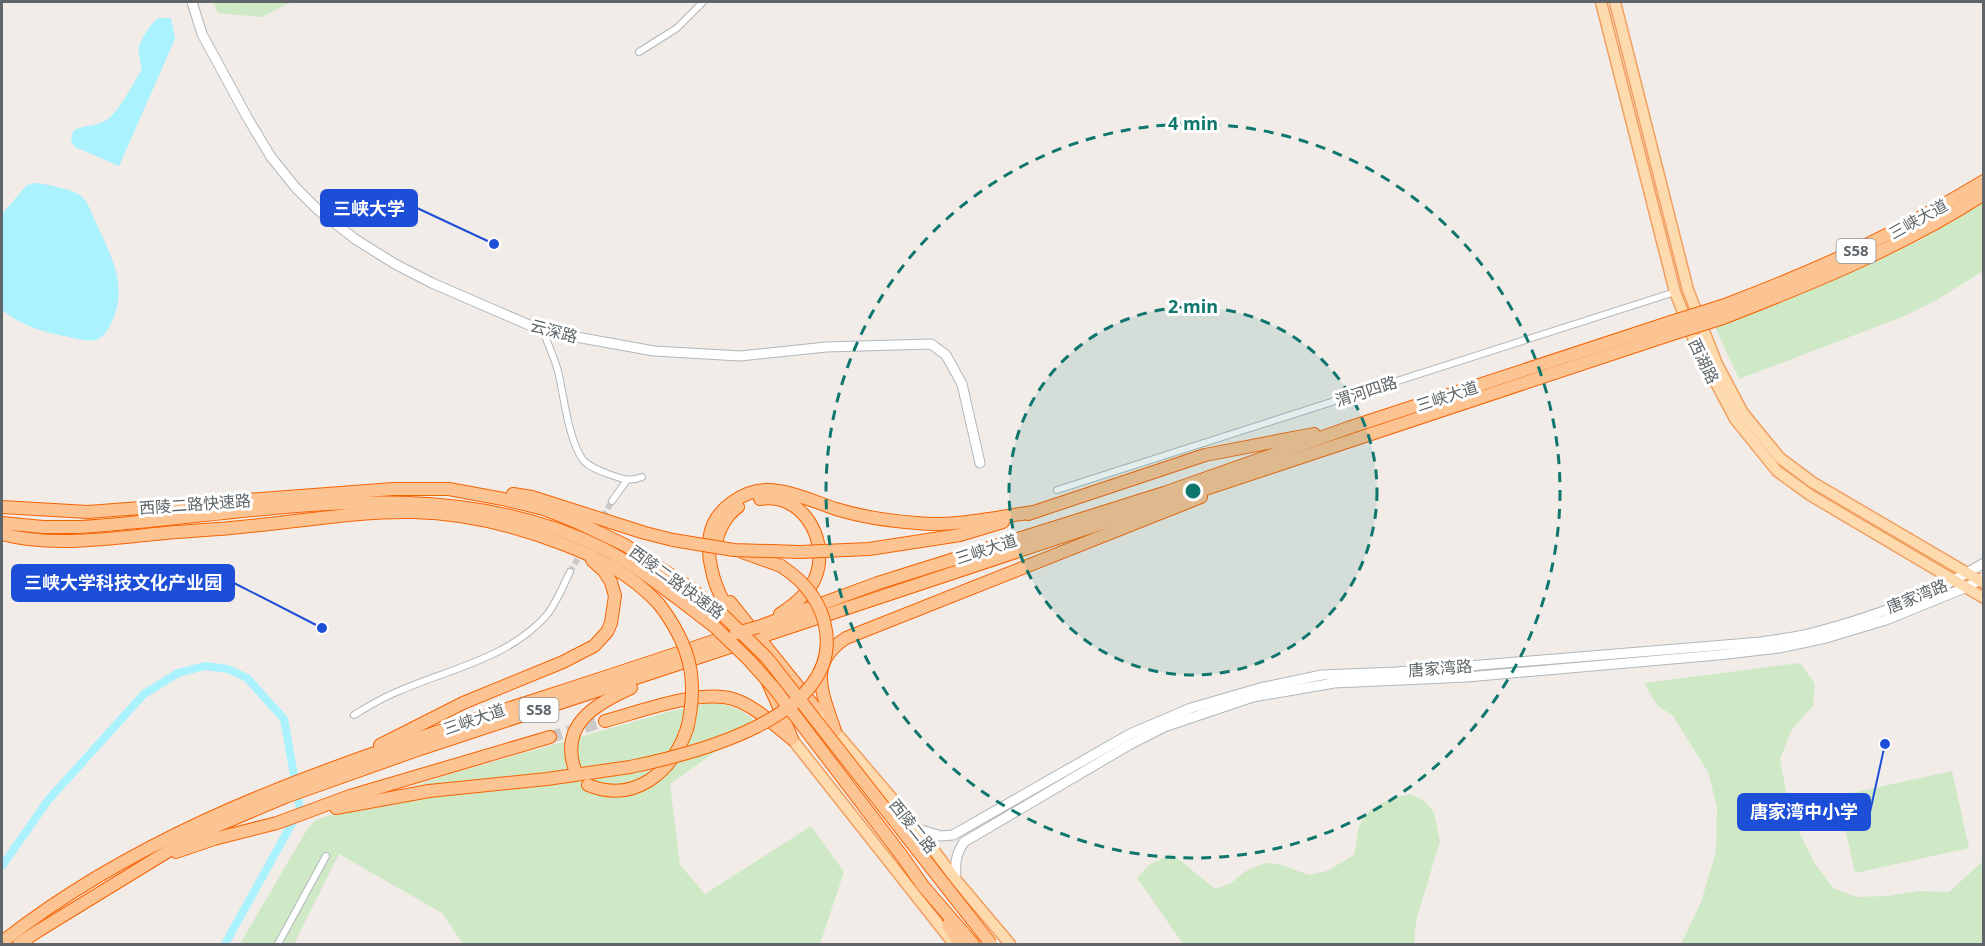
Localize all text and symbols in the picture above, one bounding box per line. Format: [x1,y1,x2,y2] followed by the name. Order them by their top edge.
[1168,111,1218,135] text: 4 min
[321,190,417,226] callout: 三峡大学
[1885,194,1951,244] street label: 三峡大道
[333,196,405,220] text: 三峡大学
[1836,239,1876,263] road number: S58
[1168,294,1218,318] text: 2 min
[528,314,580,348] street label: 云深路
[1684,335,1724,387] street label: 西湖路
[1332,371,1400,411] street label: 渭河四路
[1413,376,1481,416] street label: 三峡大道
[1183,481,1203,501] centre of rings
[138,489,252,519] street label: 西陵二路快速路
[952,529,1020,569] street label: 三峡大道
[625,540,729,624] street label: 西陵二路快速路
[12,565,234,601] callout: 三峡大学科技文化产业园
[24,570,222,594] text: 三峡大学科技文化产业园
[1883,574,1951,618] street label: 唐家湾路
[1407,655,1473,681] street label: 唐家湾路
[440,698,508,740] street label: 三峡大道
[520,698,558,722] road number: S58
[884,794,942,858] street label: 西陵二路
[1738,794,1870,830] callout: 唐家湾中小学
[1750,799,1858,823] text: 唐家湾中小学

